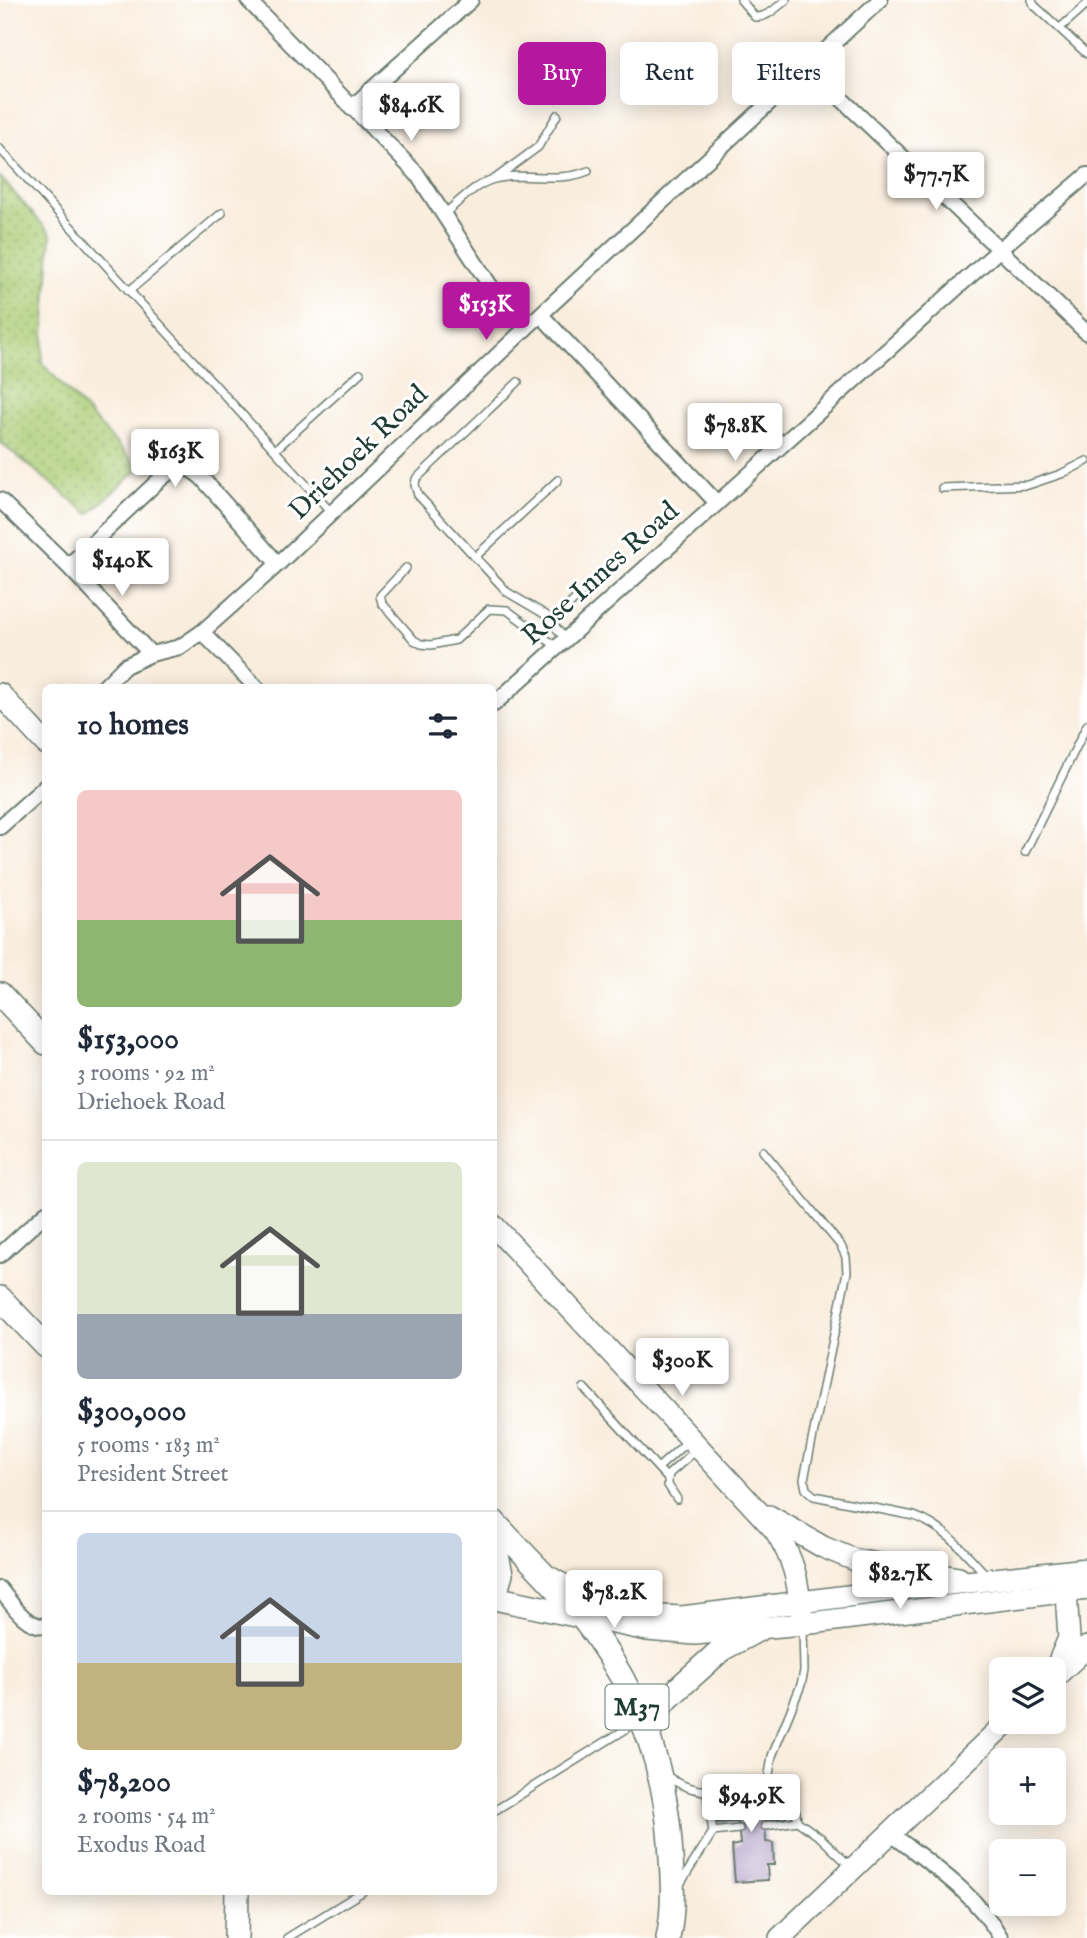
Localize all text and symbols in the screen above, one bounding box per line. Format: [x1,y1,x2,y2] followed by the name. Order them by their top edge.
[518,42,606,105] chip: Buy
[620,42,718,105] chip: Rent
[732,42,845,105] chip: Filters
[354,83,468,143] pin: $84.6K
[379,91,443,120] text: $84.6K
[879,152,993,212] pin: $77.7K
[903,160,969,189] text: $77.7K
[437,282,535,342] pin: $153K
[459,290,513,319] text: $153K
[282,378,436,528] street label: Driehoek Road
[678,404,792,463] pin: $78.8K
[703,411,767,440] text: $78.8K
[126,430,224,489] pin: $163K
[147,437,203,466] text: $163K
[515,494,687,654] street label: Rose Innes Road
[73,538,171,598] pin: $140K
[92,546,152,575] text: $140K
[77,707,189,745] text: 10 homes
[424,707,462,745] icon: filters
[207,836,333,962] icon: home
[77,1021,179,1059] text: $153,000
[77,1059,215,1088] text: 3 rooms · 92 m²
[77,1088,225,1117] text: Driehoek Road
[207,1208,333,1334] icon: home
[633,1338,731,1398] pin: $300K
[652,1346,712,1375] text: $300K
[77,1393,186,1431] text: $300,000
[77,1431,220,1460] text: 5 rooms · 183 m²
[77,1460,229,1489] text: President Street
[843,1552,957,1611] pin: $82.7K
[868,1559,932,1588] text: $82.7K
[557,1570,671,1630] pin: $78.2K
[582,1578,646,1607] text: $78.2K
[207,1579,333,1705] icon: home
[989,1657,1066,1916] map controls
[989,1657,1066,1734] button: layers
[606,1684,668,1730] road number: M37
[989,1748,1066,1825] button: +
[77,1764,171,1802] text: $78,200
[694,1774,808,1834] pin: $94.9K
[718,1782,784,1811] text: $94.9K
[77,1802,216,1831] text: 2 rooms · 54 m²
[77,1831,206,1860] text: Exodus Road
[989,1839,1066,1916] button: −

